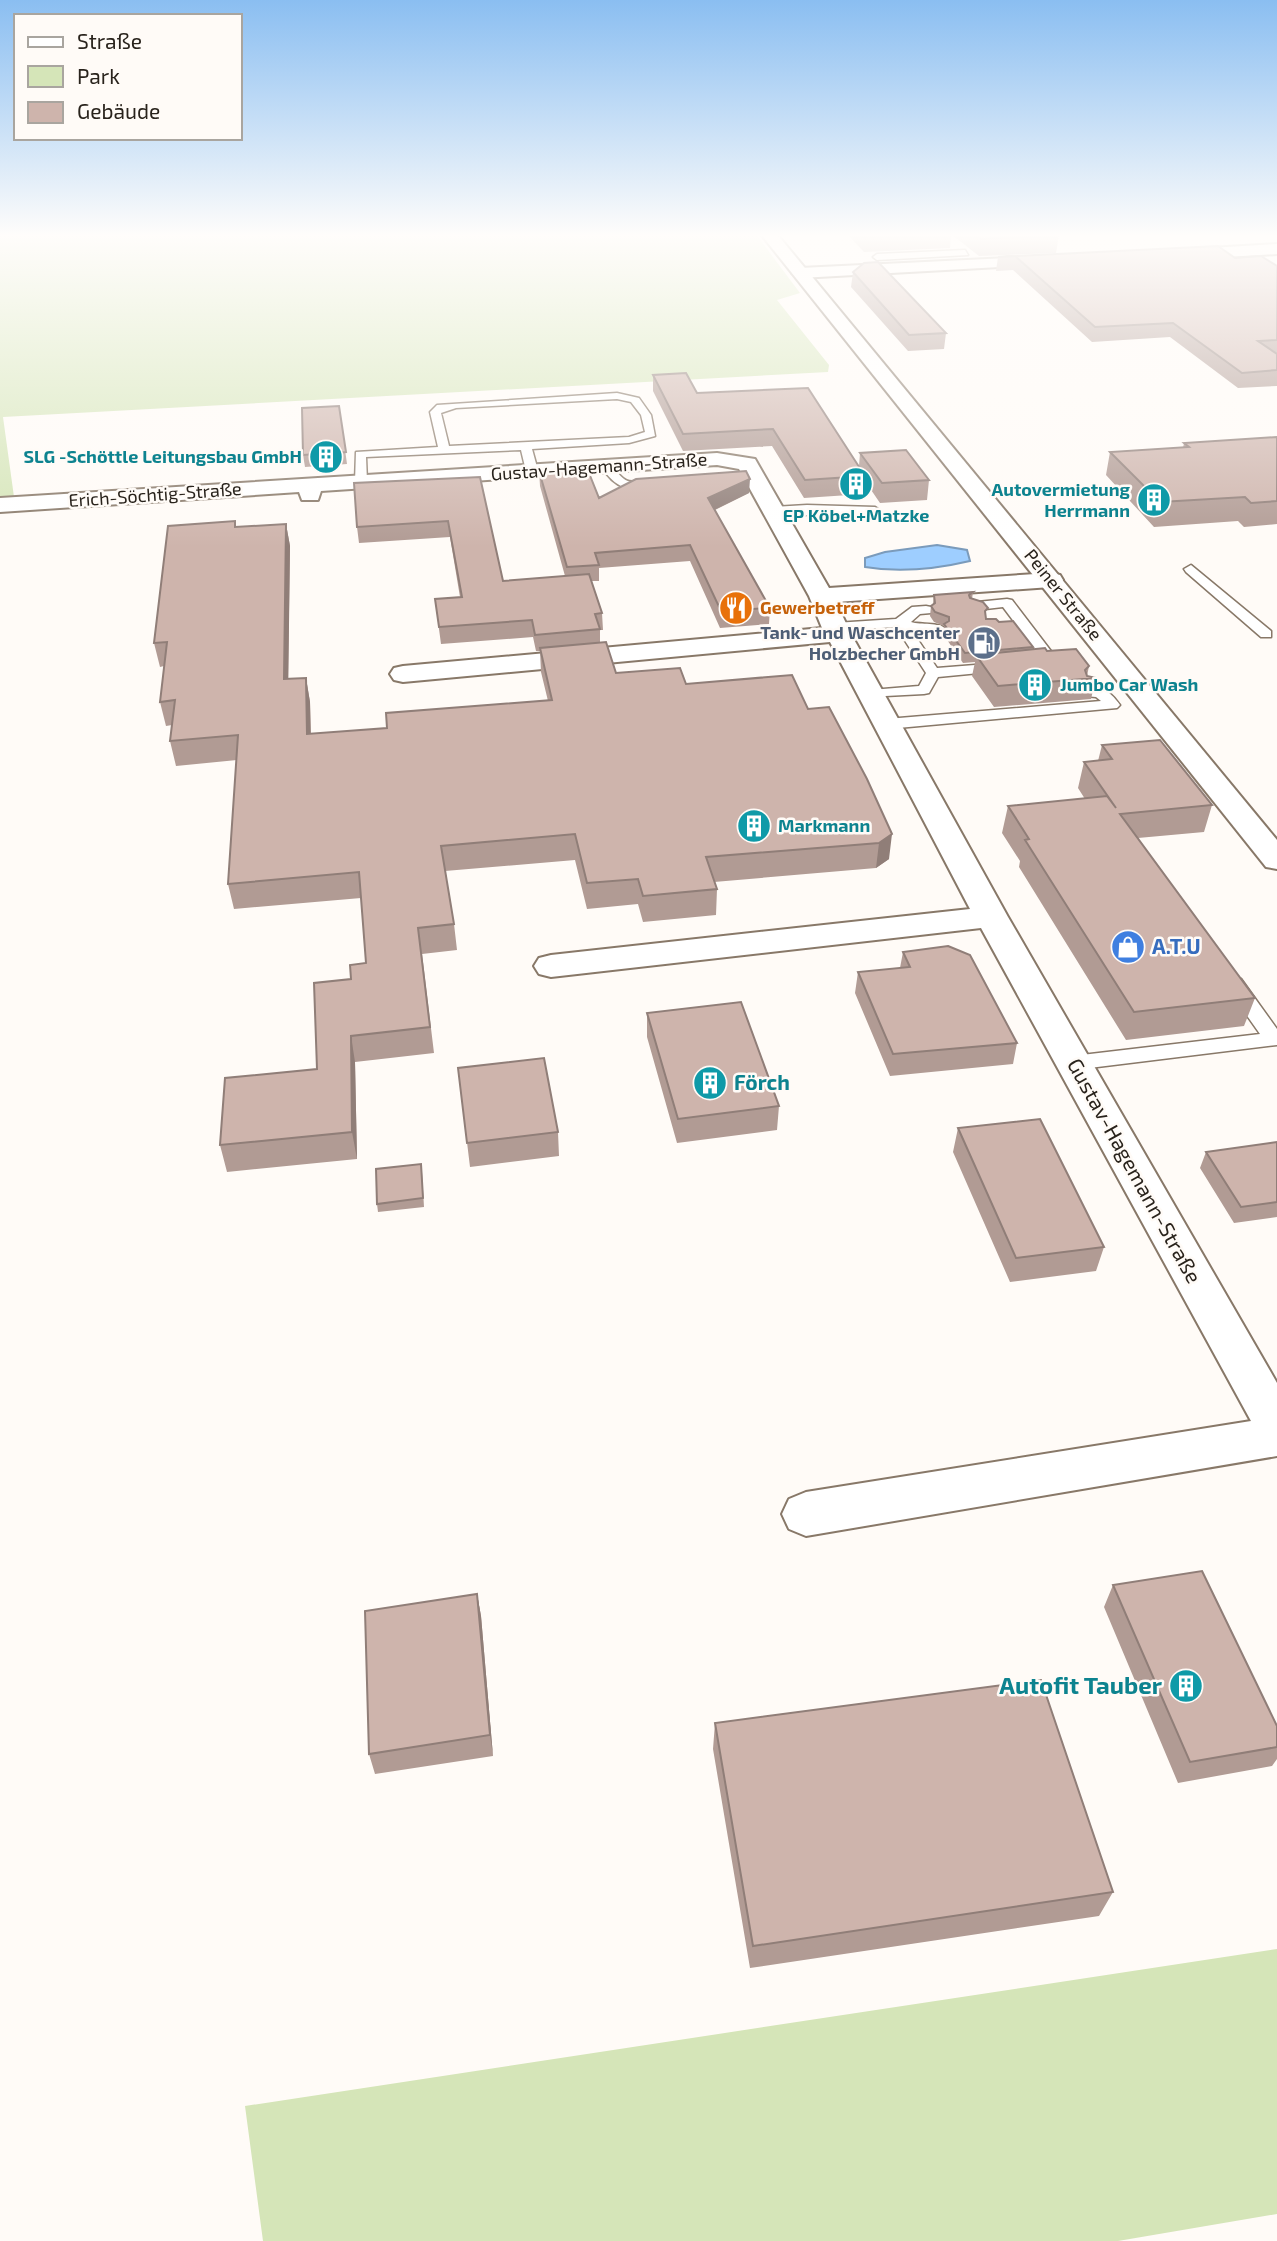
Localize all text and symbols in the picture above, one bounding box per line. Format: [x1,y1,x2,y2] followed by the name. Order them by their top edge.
[14,14,242,140] legend
[77,28,142,53] text: Straße
[77,63,120,88] text: Park
[77,98,160,123] text: Gebäude
[307,438,345,476] building icon: SLG -Schöttle Leitungsbau GmbH
[24,445,302,467] place label: SLG -Schöttle Leitungsbau GmbH
[490,447,708,485] street label: Gustav-Hagemann-Straße
[837,465,875,503] building icon: EP Köbel+Matzke
[68,477,242,511] street label: Erich-Söchtig-Straße
[992,478,1131,521] place label: Autovermietung Herrmann
[1135,481,1173,519] building icon: Autovermietung Herrmann
[783,504,929,526] place label: EP Köbel+Matzke
[1020,544,1107,645] street label: Peiner Straße
[717,589,755,627] restaurant icon: Gewerbetreff
[760,596,876,618] place label: Gewerbetreff
[760,621,960,664] place label: Tank- und Waschcenter Holzbecher GmbH
[965,624,1003,662] fuel station icon: Tank- und Waschcenter Holzbecher GmbH
[1016,666,1054,704] building icon: Jumbo Car Wash
[1060,673,1198,695] place label: Jumbo Car Wash
[735,807,773,845] building icon: Markmann
[778,814,870,836] place label: Markmann
[1109,928,1147,966] shop icon: A.T.U
[1152,933,1201,958] place label: A.T.U
[1063,1054,1208,1287] street label: Gustav-Hagemann-Straße
[691,1064,729,1102] building icon: Förch
[734,1069,790,1094] place label: Förch
[1167,1667,1205,1705] building icon: Autofit Tauber
[999,1670,1163,1699] place label: Autofit Tauber

